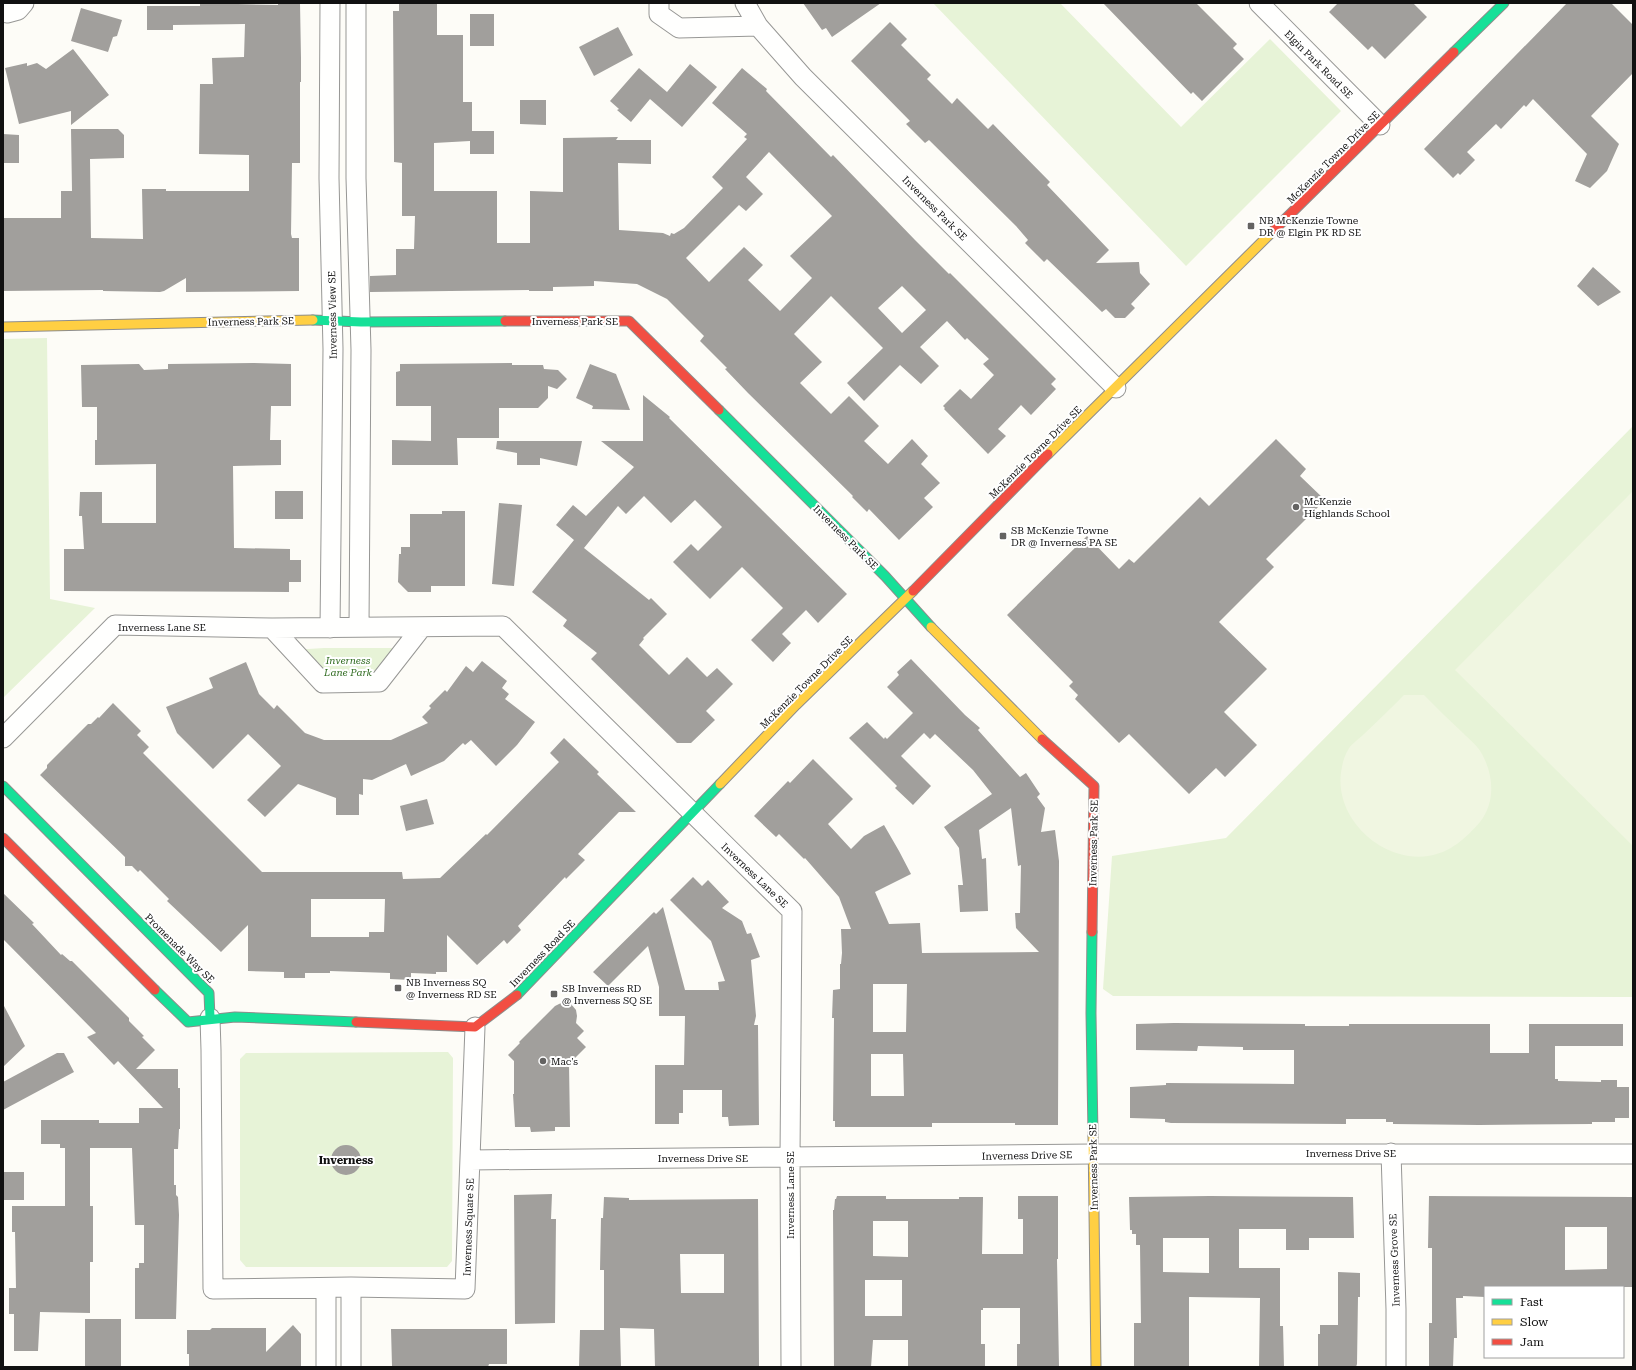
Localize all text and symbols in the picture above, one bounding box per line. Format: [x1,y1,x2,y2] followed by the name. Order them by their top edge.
[1282,28,1355,101] street label: Elgin Park Road SE
[1285,109,1382,206] street label: McKenzie Towne Drive SE
[900,174,969,243] street label: Inverness Park SE
[1259,215,1361,238] place label: NB McKenzie Towne DR @ Elgin PK RD SE
[1246,221,1256,231] marker: NB McKenzie Towne DR @ Elgin PK RD SE
[326,271,339,359] street label: Inverness View SE
[208,315,294,328] street label: Inverness Park SE
[532,316,618,327] street label: Inverness Park SE
[987,404,1084,501] street label: McKenzie Towne Drive SE
[1304,496,1390,519] place label: McKenzie Highlands School
[1291,502,1301,512] marker: McKenzie Highlands School
[811,503,880,572] street label: Inverness Park SE
[1011,525,1117,548] place label: SB McKenzie Towne DR @ Inverness PA SE
[998,531,1008,541] marker: SB McKenzie Towne DR @ Inverness PA SE
[118,622,206,633] street label: Inverness Lane SE
[758,634,855,731] street label: McKenzie Towne Drive SE
[323,655,372,678] park label: Inverness Lane Park
[1087,800,1100,886] street label: Inverness Park SE
[719,841,790,910] street label: Inverness Lane SE
[143,911,217,985] street label: Promenade Way SE
[508,918,577,989] street label: Inverness Road SE
[406,977,497,1000] place label: NB Inverness SQ @ Inverness RD SE
[393,983,403,993] marker: NB Inverness SQ @ Inverness RD SE
[562,983,652,1006] place label: SB Inverness RD @ Inverness SQ SE
[549,989,559,999] marker: SB Inverness RD @ Inverness SQ SE
[538,1056,548,1066] marker: Mac's
[551,1056,578,1067] place label: Mac's
[1087,1124,1100,1210] street label: Inverness Park SE
[1306,1148,1396,1159] street label: Inverness Drive SE
[982,1149,1072,1162] street label: Inverness Drive SE
[785,1151,796,1239] street label: Inverness Lane SE
[658,1153,748,1164] street label: Inverness Drive SE
[319,1154,374,1167] district label: Inverness
[461,1178,476,1276] street label: Inverness Square SE
[1387,1213,1402,1307] street label: Inverness Grove SE
[1484,1286,1624,1358] legend
[1520,1295,1544,1309] text: Fast
[1520,1315,1548,1329] text: Slow
[1520,1335,1544,1349] text: Jam

